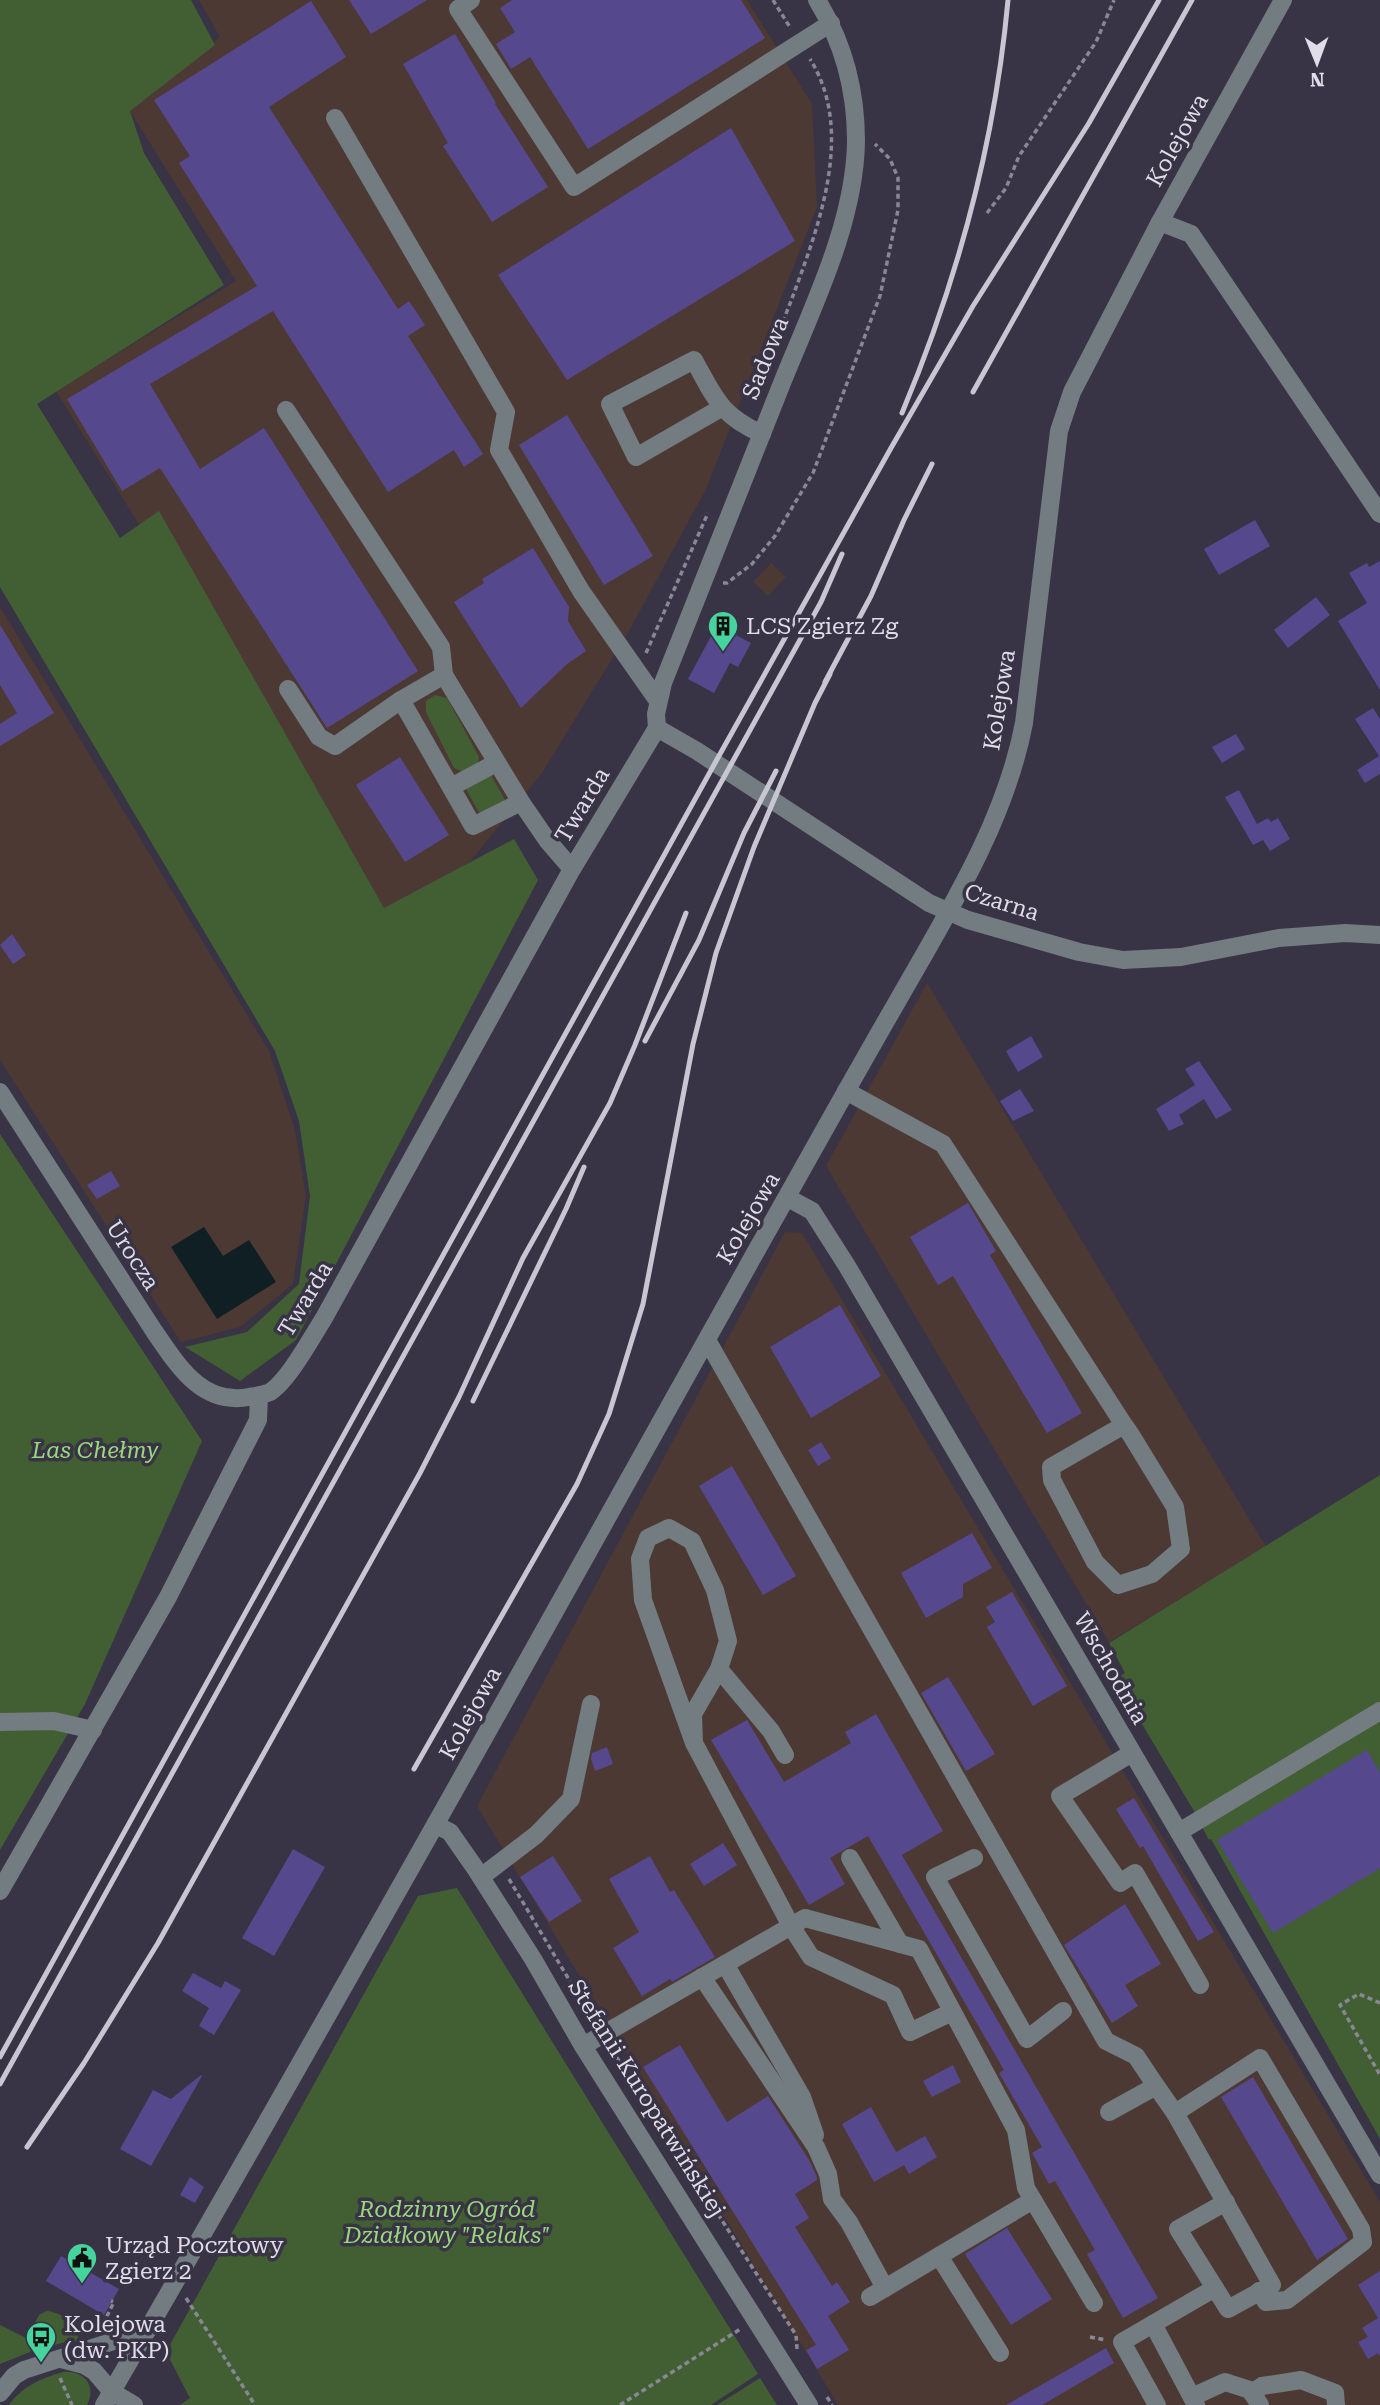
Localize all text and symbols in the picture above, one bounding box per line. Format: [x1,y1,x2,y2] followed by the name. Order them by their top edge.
[1282,28,1352,98] north arrow
[1309,68,1325,91] text: N
[1141,89,1214,191] street label: Kolejowa
[737,313,794,403] street label: Sadowa
[706,609,740,653] building icon: LCS Zgierz Zg
[746,613,898,640] place label: LCS Zgierz Zg
[978,647,1021,752] street label: Kolejowa
[549,762,616,848] street label: Twarda
[961,878,1043,927] street label: Czarna
[711,1167,786,1269] street label: Kolejowa
[100,1215,165,1296] street label: Urocza
[272,1256,339,1342] street label: Twarda
[31,1437,160,1464] park label: Las Chełmy
[1068,1608,1154,1729] street label: Wschodnia
[434,1662,507,1764] street label: Kolejowa
[562,1975,731,2222] street label: Stefanii Kuropatwińskiej
[343,2196,550,2249] park label: Rodzinny Ogród Działkowy "Relaks"
[105,2232,284,2285] place label: Urząd Pocztowy Zgierz 2
[65,2241,99,2285] public building icon: Urząd Pocztowy Zgierz 2
[64,2311,169,2364] place label: Kolejowa (dw. PKP)
[24,2320,58,2364] bus stop icon: Kolejowa (dw. PKP)

